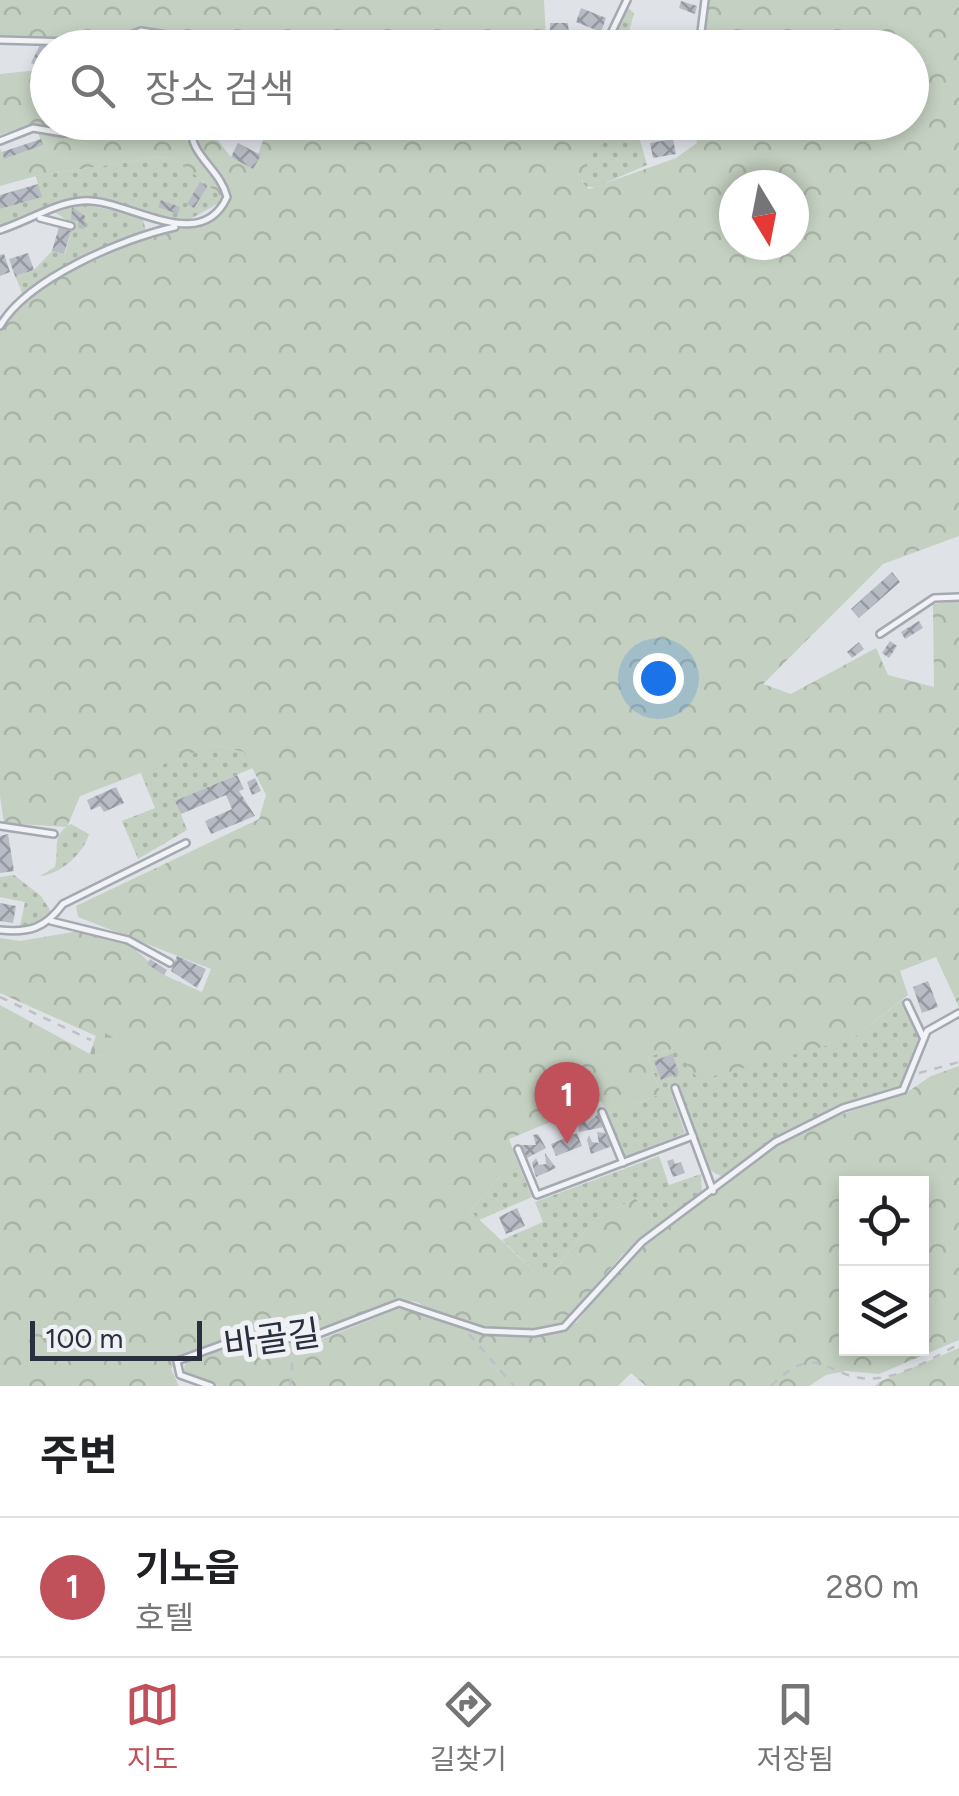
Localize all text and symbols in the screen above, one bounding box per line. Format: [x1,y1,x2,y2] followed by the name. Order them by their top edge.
[30,30,929,140] search box
[65,58,120,113] icon: search
[145,66,294,112] text: 장소 검색
[719,170,809,260] north arrow
[633,653,684,704] your location
[534,1062,600,1144] pin: 1
[839,1176,929,1356] map controls
[839,1176,929,1266] button: locate
[839,1266,929,1356] button: layers
[221,1311,323,1367] street label: 바골길
[30,1316,202,1360] scale bar
[45,1321,123,1355] text: 100 m
[40,1430,117,1481] text: 주변
[135,1545,240,1591] text: 기노읍
[66,1568,79,1606] text: 1
[826,1568,919,1606] text: 280 m
[135,1599,194,1637] text: 호텔
[125,1677,180,1777] tab: 지도
[430,1677,507,1777] tab: 길찾기
[757,1677,834,1777] tab: 저장됨

